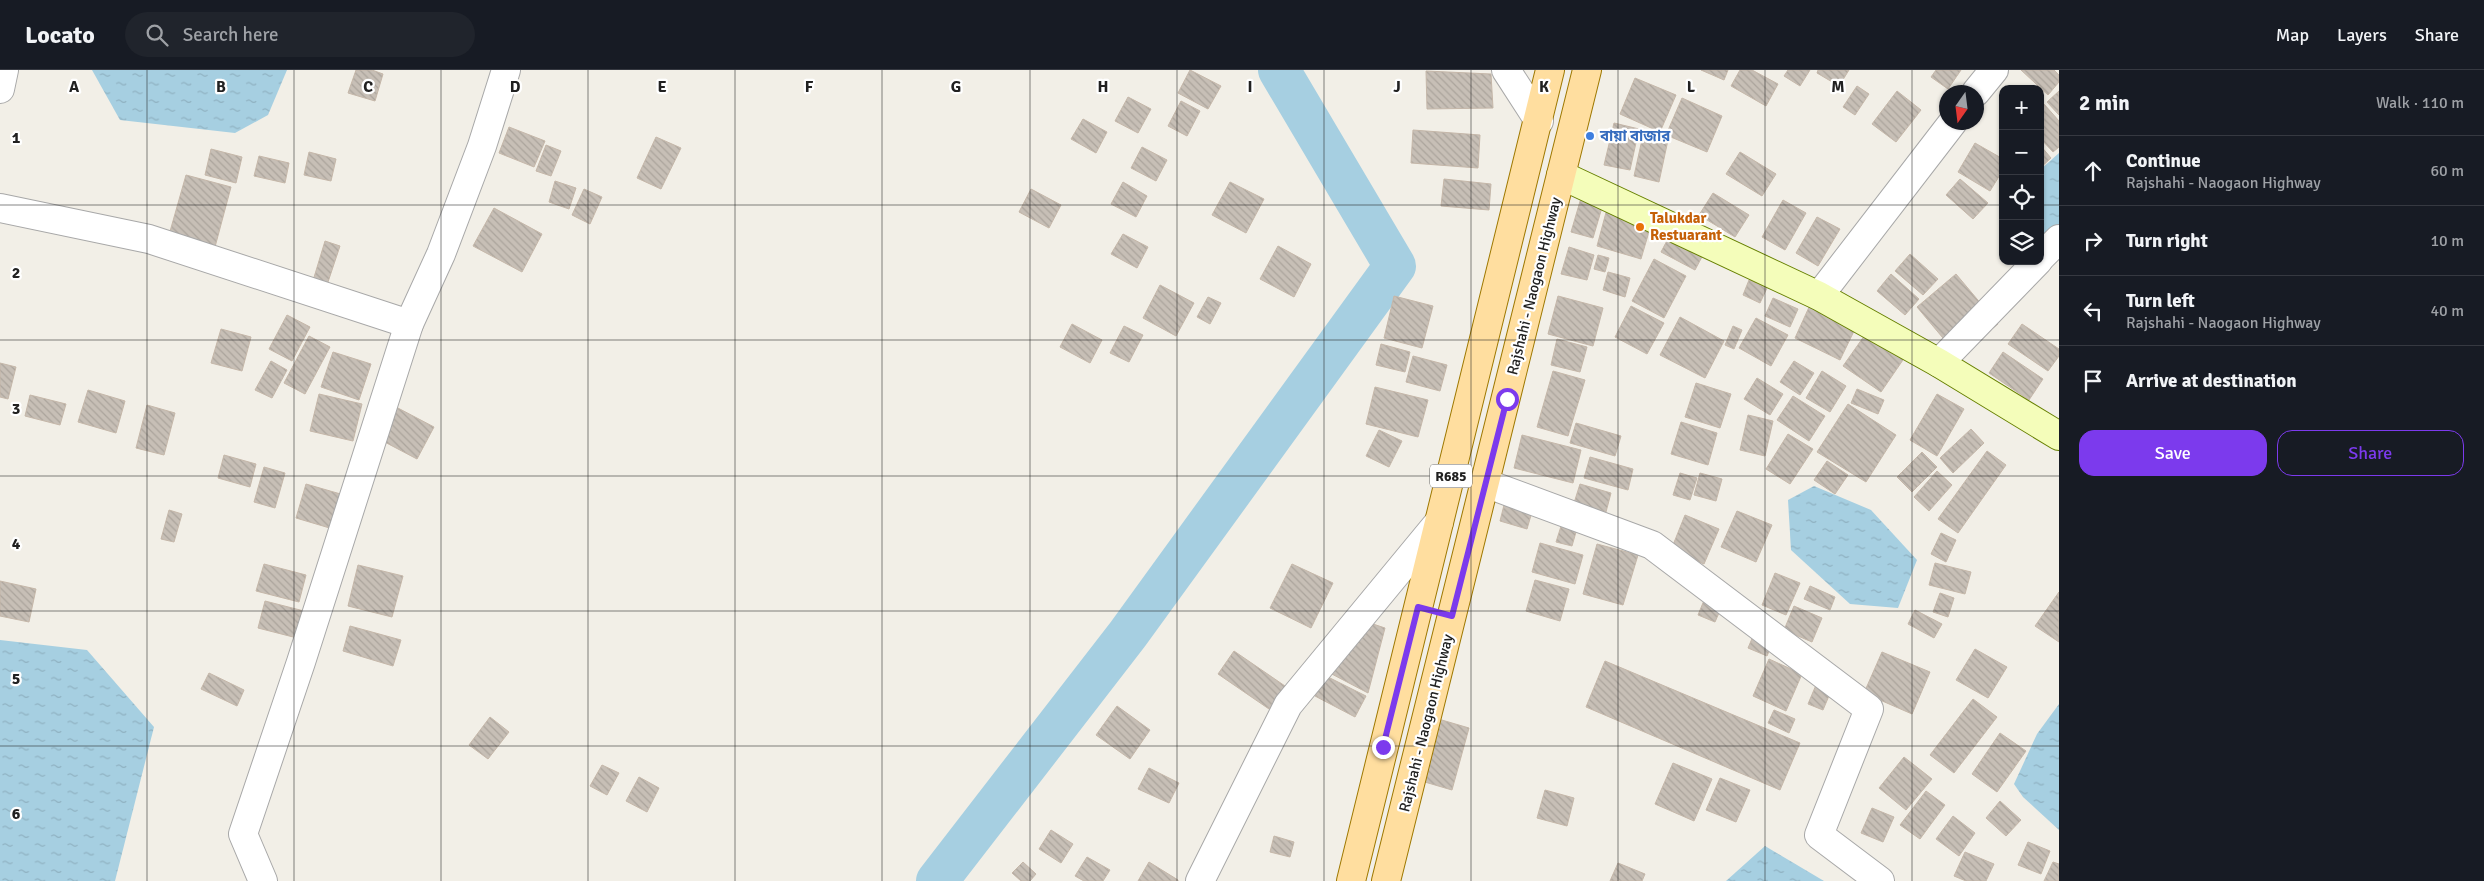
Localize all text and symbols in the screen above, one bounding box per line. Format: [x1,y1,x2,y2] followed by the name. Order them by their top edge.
[125,12,475,57] search box
[25,20,95,50] text: Locato
[143,21,171,49] icon: search
[183,23,279,47] text: Search here
[2276,24,2309,46] text: Map
[2337,24,2387,46] text: Layers
[2415,24,2459,46] text: Share
[69,77,80,97] text: A
[216,77,226,97] text: B
[363,77,373,97] text: C
[510,77,521,97] text: D
[657,77,667,97] text: E
[805,77,814,97] text: F
[951,77,961,97] text: G
[1098,77,1108,97] text: H
[1247,77,1253,97] text: I
[1393,77,1401,97] text: J
[1539,77,1549,97] text: K
[1687,77,1696,97] text: L
[1831,77,1845,97] text: M
[1939,85,1984,130] north arrow
[1999,85,2044,265] map controls
[1999,85,2044,130] button: +
[2079,90,2130,116] text: 2 min
[2376,93,2464,113] text: Walk · 110 m
[1599,127,1671,145] place label: বায়া বাজার
[12,128,21,148] text: 1
[1584,130,1596,142] marker: বায়া বাজার
[1999,130,2044,175] button: −
[2126,149,2201,173] text: Continue
[2079,157,2107,185] icon: ahead
[2430,161,2464,181] text: 60 m
[2126,173,2321,193] text: Rajshahi - Naogaon Highway
[1999,175,2044,220] button: locate
[1503,195,1565,377] street label: Rajshahi - Naogaon Highway
[1650,209,1722,244] place label: Talukdar Restuarant
[1999,220,2044,265] button: layers
[1634,221,1646,233] marker: Talukdar Restuarant
[2079,227,2107,255] icon: right
[2126,229,2208,253] text: Turn right
[2430,231,2464,251] text: 10 m
[12,263,20,283] text: 2
[2126,289,2195,313] text: Turn left
[2079,297,2107,325] icon: left
[2430,301,2464,321] text: 40 m
[2126,313,2321,333] text: Rajshahi - Naogaon Highway
[2079,367,2107,395] icon: arrive
[2126,369,2297,393] text: Arrive at destination
[1496,388,1519,411] route start
[12,399,20,419] text: 3
[2079,430,2267,476] button: Save
[2277,430,2464,476] button: Share
[1430,464,1472,488] road number: R685
[12,534,21,554] text: 4
[1395,632,1457,814] street label: Rajshahi - Naogaon Highway
[12,669,20,689] text: 5
[1372,736,1395,759] route end
[12,804,21,824] text: 6

